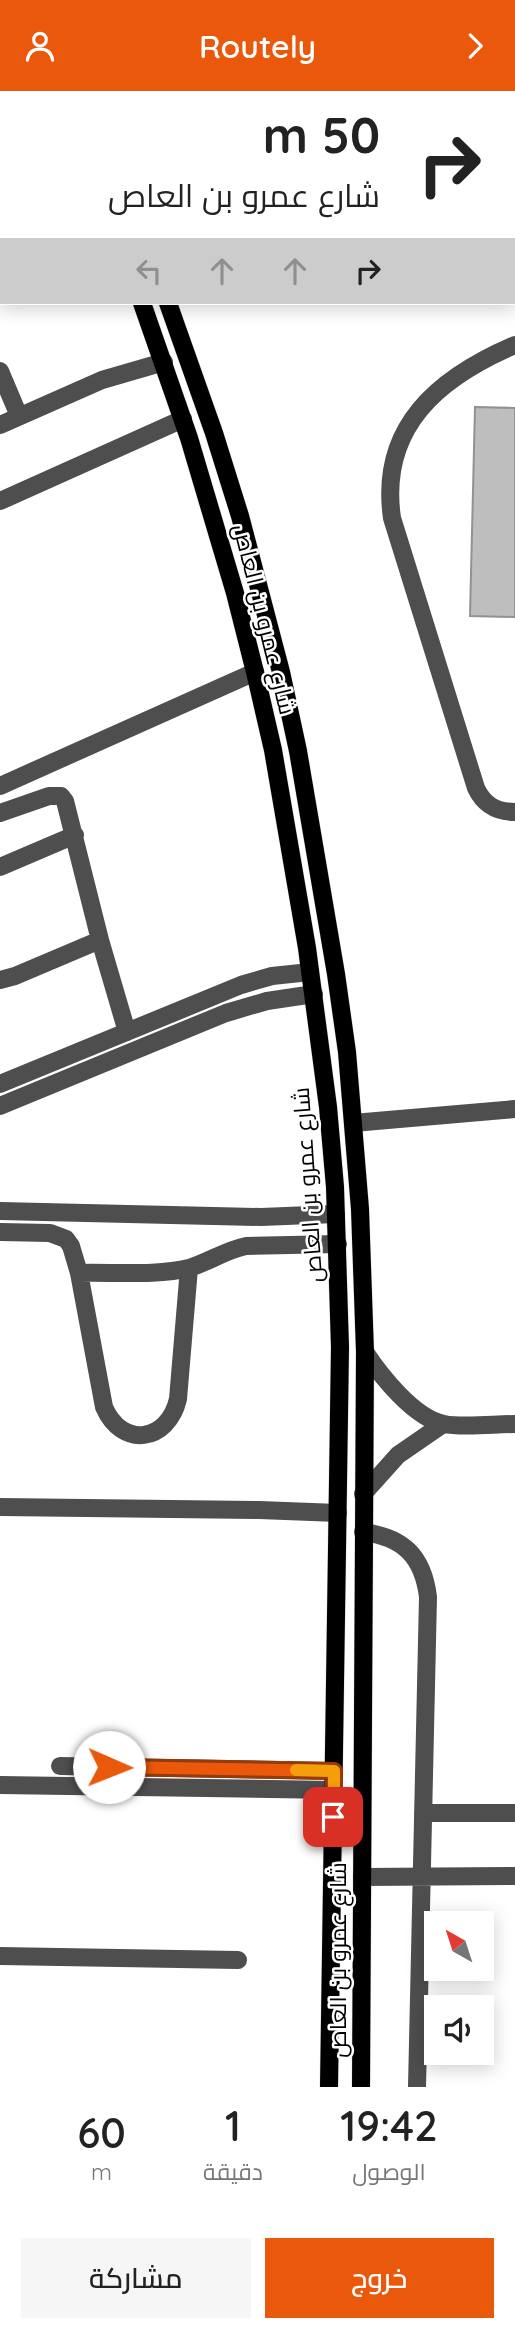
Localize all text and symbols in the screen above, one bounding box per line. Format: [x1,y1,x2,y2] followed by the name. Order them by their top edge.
[199,26,316,66] text: Routely
[21,27,59,65] icon: person
[456,27,494,65] icon: forward
[263,104,380,165] text: 50 m
[404,119,495,210] icon: right
[108,175,380,215] text: شارع عمرو بن العاص
[130,252,168,290] icon: left
[203,252,241,290] icon: ahead
[276,252,314,290] icon: ahead
[349,252,387,290] icon: right
[225,521,303,718] street label: شارع عمرو بن العاص
[286,1086,330,1284] street label: شارع عمرو بن العاص
[72,1730,146,1804] position arrow
[303,1787,363,1847] pin
[314,1798,352,1836] icon: arrive
[323,1862,354,2058] street label: شارع عمرو بن العاص
[424,1911,494,1981] north arrow
[424,1911,494,2065] map controls
[424,1995,494,2065] button: sound
[225,2099,241,2152] text: 1
[340,2099,438,2152] text: 19:42
[77,2106,126,2159] text: 60
[91,2157,112,2186] text: m
[203,2157,263,2186] text: دقيقة
[352,2157,426,2186] text: الوصول
[21,2238,251,2318] button: مشاركة
[265,2238,494,2318] button: خروج

